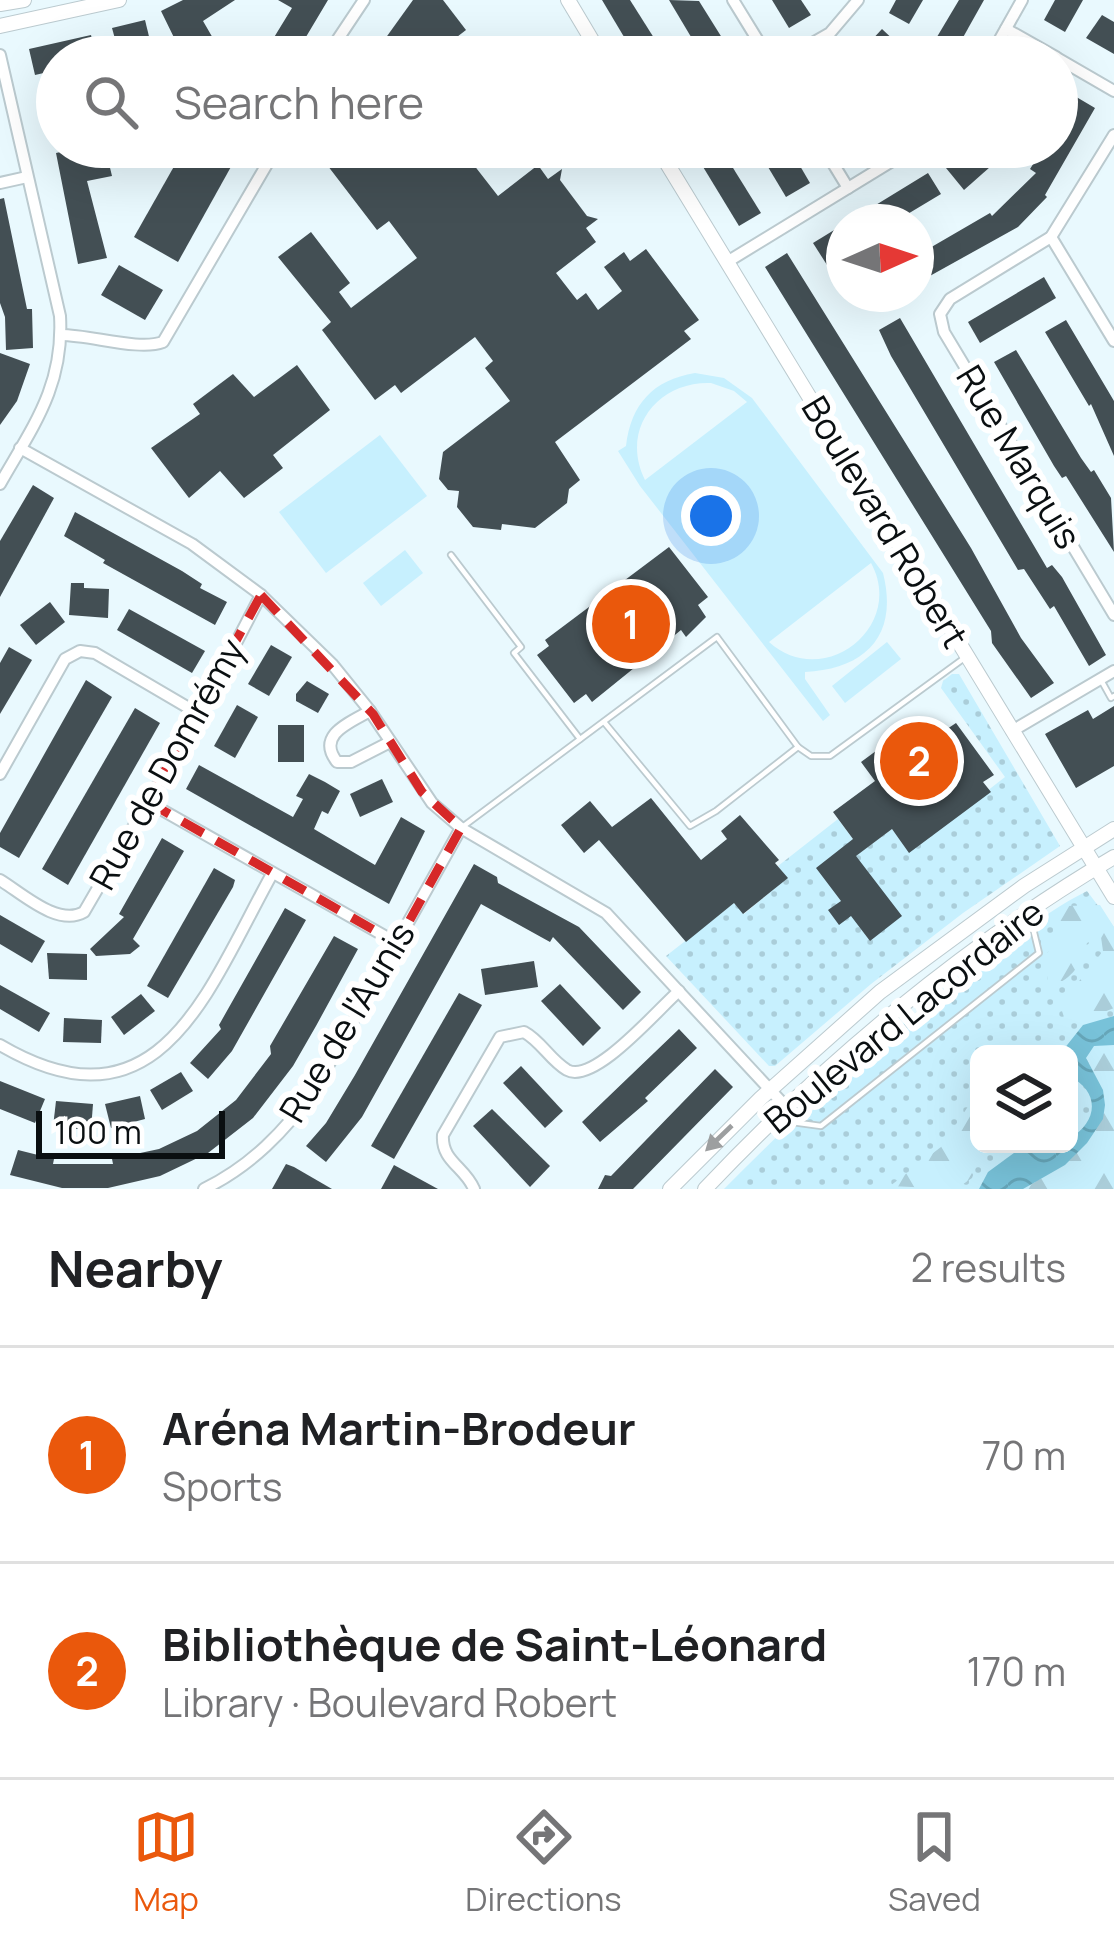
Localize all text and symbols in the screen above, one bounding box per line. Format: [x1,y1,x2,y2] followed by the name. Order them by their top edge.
[36,36,1078,168] search box
[78,69,144,135] icon: search
[174,71,424,133] text: Search here
[826,204,934,312] north arrow
[945,356,1093,557] street label: Rue Marquis
[791,387,980,657] street label: Boulevard Robert
[681,486,741,546] your location
[592,579,670,669] pin: 1
[77,629,256,898] street label: Rue de Domrémy
[880,716,958,806] pin: 2
[753,887,1054,1144] street label: Boulevard Lacordaire
[268,912,426,1131] street label: Rue de l'Aunis
[970,1045,1078,1153] map controls
[970,1045,1078,1153] button: layers
[36,1105,225,1158] scale bar
[54,1109,142,1154] text: 100 m
[705,1124,734,1152] one-way arrow
[48,1233,223,1302] text: Nearby
[911,1240,1066,1294] text: 2 results
[162,1397,636,1459] text: Aréna Martin-Brodeur
[78,1428,96,1482] text: 1
[982,1428,1066,1482] text: 70 m
[162,1459,282,1513] text: Sports
[162,1613,827,1675] text: Bibliothèque de Saint-Léonard
[75,1644,99,1698] text: 2
[967,1644,1066,1698] text: 170 m
[162,1675,617,1729] text: Library · Boulevard Robert
[133,1804,199,1921] tab: Map
[465,1804,622,1921] tab: Directions
[888,1804,981,1921] tab: Saved

